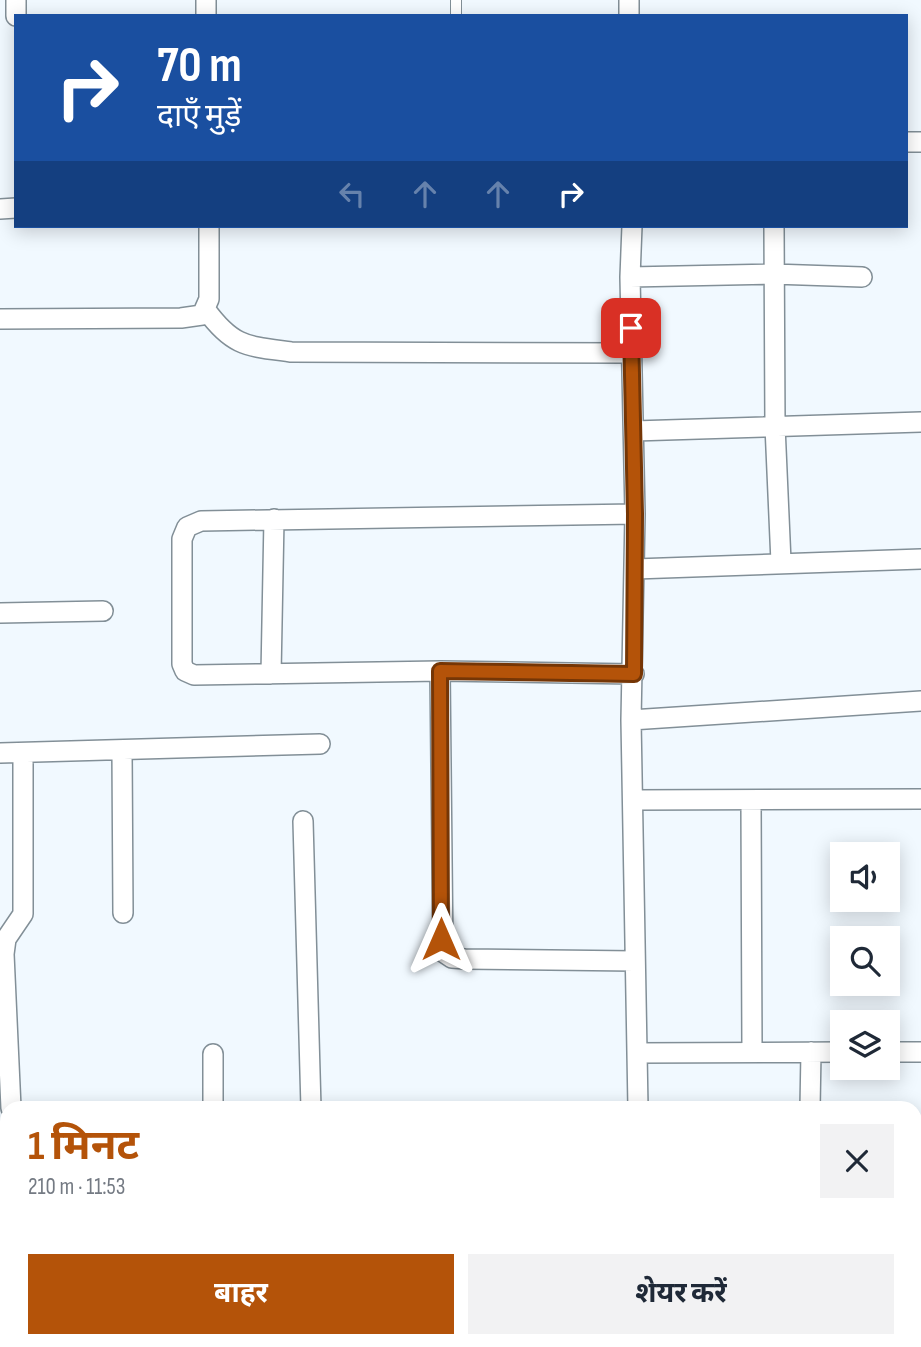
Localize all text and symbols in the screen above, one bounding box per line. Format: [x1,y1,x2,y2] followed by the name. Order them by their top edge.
[157,37,242,96] text: 70 m
[42,42,133,133] icon: right
[157,97,241,136] text: दाएँ मुड़ें
[333,175,371,213] icon: left
[406,175,444,213] icon: ahead
[479,175,517,213] icon: ahead
[552,175,590,213] icon: right
[601,298,661,358] pin
[612,309,650,347] icon: arrive
[830,842,900,1080] map controls
[830,842,900,912] button: sound
[404,902,478,976] position arrow
[830,926,900,996] button: search
[830,1010,900,1080] button: layers
[28,1121,139,1172] text: 1 मिनट
[820,1124,894,1198] button: close
[28,1173,125,1201] text: 210 m · 11:53
[28,1254,454,1334] button: बाहर
[468,1254,894,1334] button: शेयर करें

